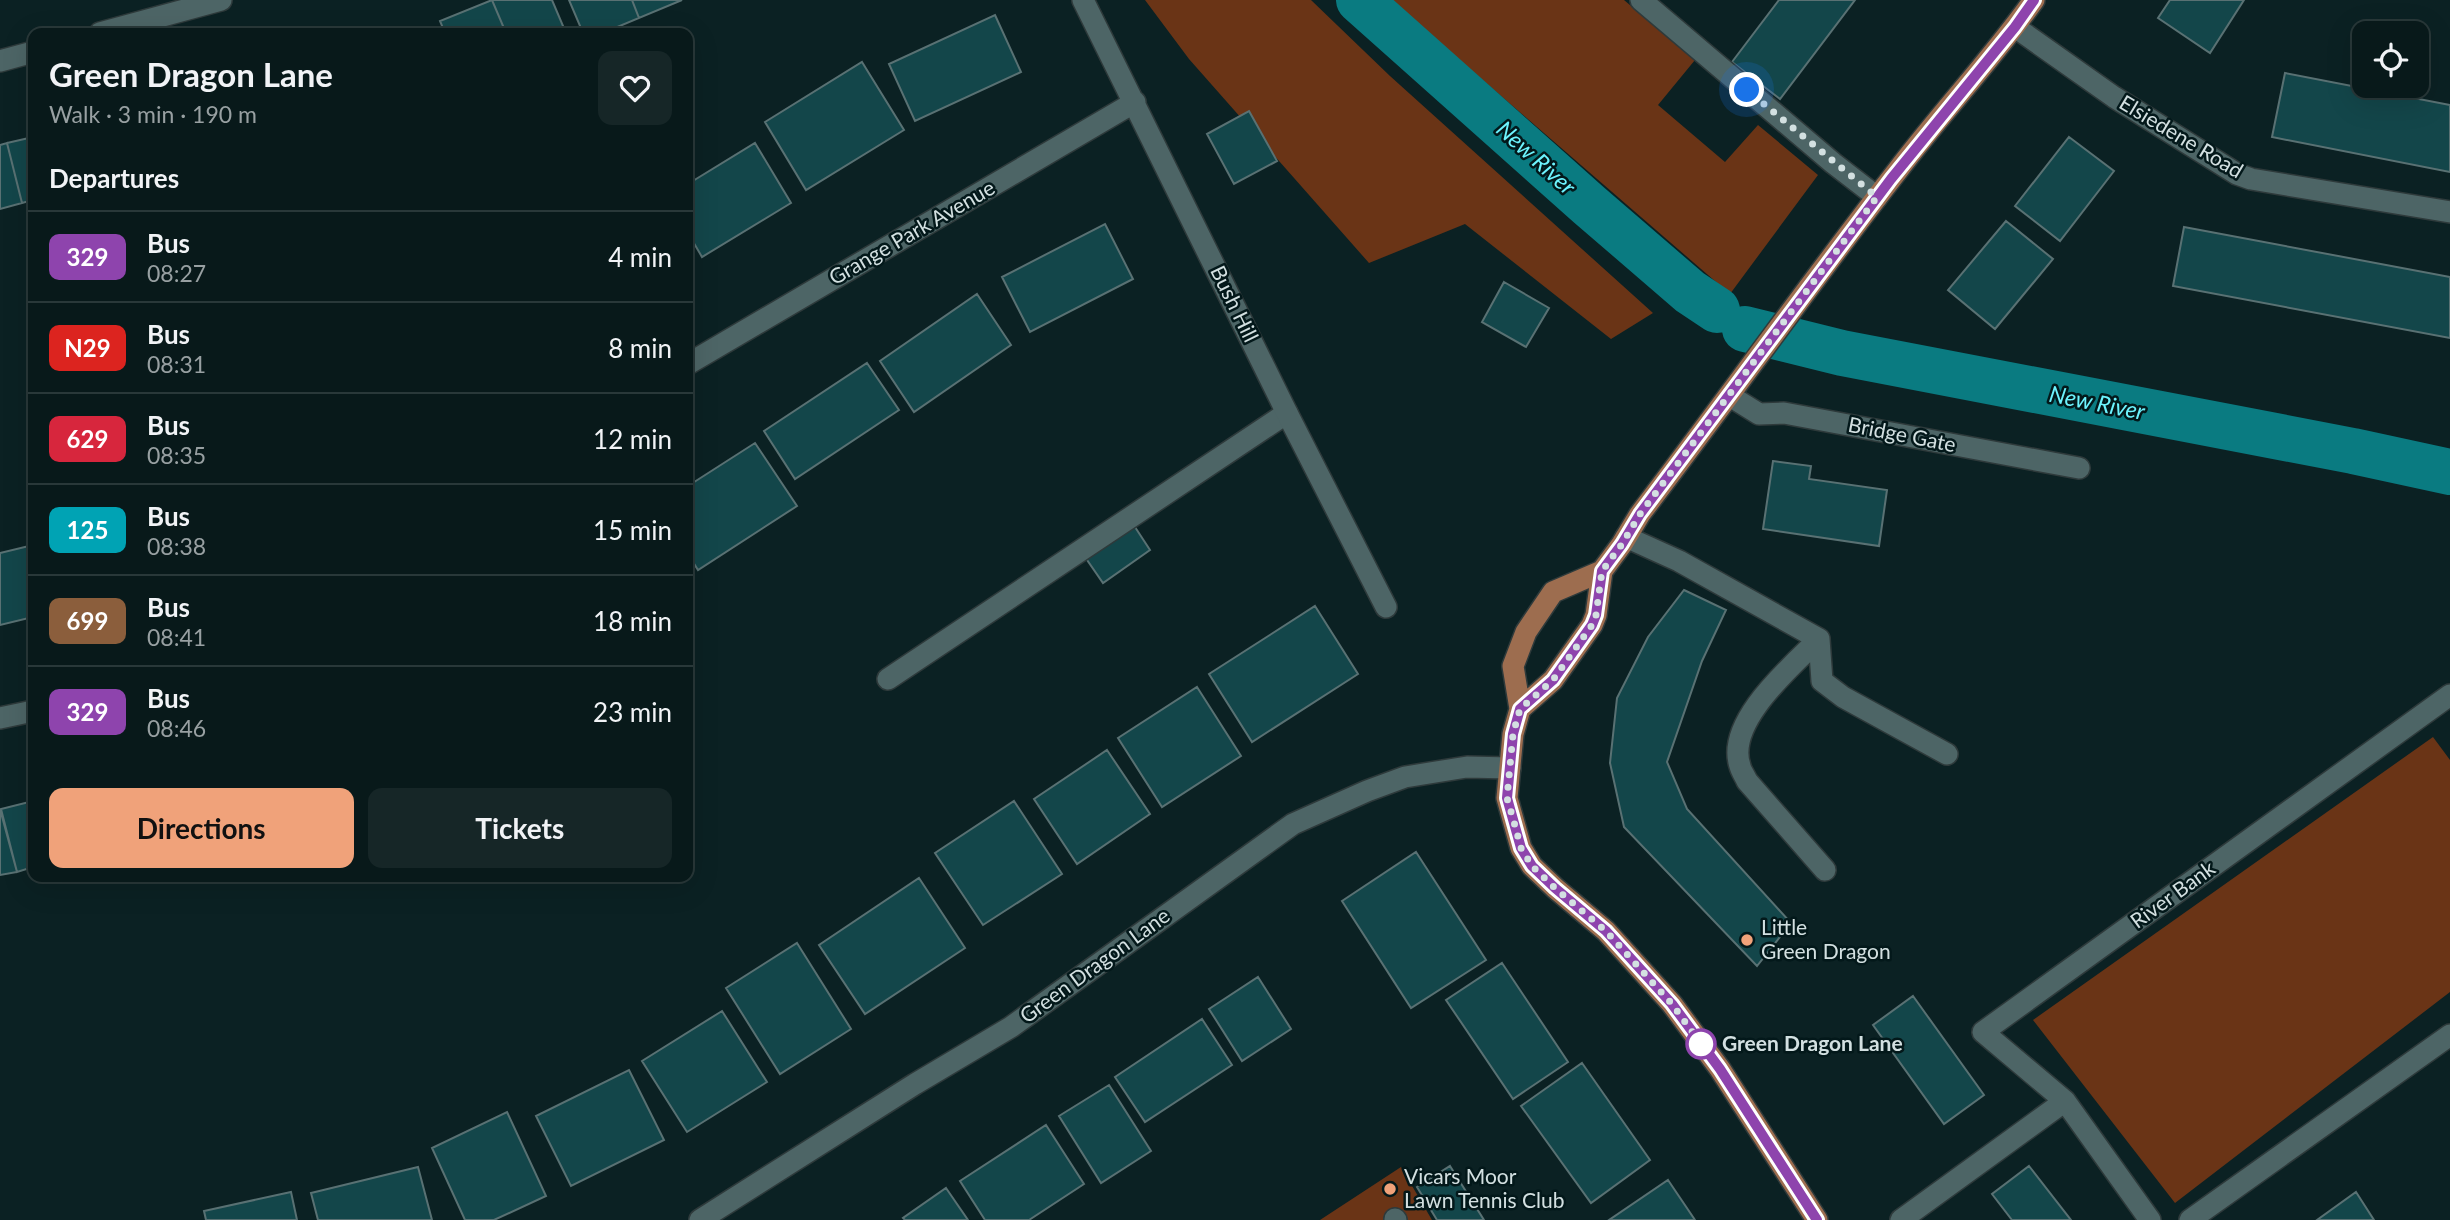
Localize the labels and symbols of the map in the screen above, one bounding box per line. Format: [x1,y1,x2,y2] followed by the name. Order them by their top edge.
[1729,72,1764,107] your location
[2115,89,2248,182] street label: Elsiedene Road
[1491,114,1583,201] water label: New River
[824,174,999,289] street label: Grange Park Avenue
[1206,261,1265,346] street label: Bush Hill
[2047,379,2148,425] water label: New River
[1846,411,1958,456] street label: Bridge Gate
[2125,855,2220,933] street label: River Bank
[1014,902,1174,1028] street label: Green Dragon Lane
[1761,914,1891,963] place label: Little Green Dragon
[1739,932,1755,948] marker: Little Green Dragon
[1686,1029,1716,1059] marker: Green Dragon Lane
[1722,1030,1903,1055] place label: Green Dragon Lane
[1404,1163,1564,1212] place label: Vicars Moor Lawn Tennis Club
[1382,1181,1398,1197] marker: Vicars Moor Lawn Tennis Club

